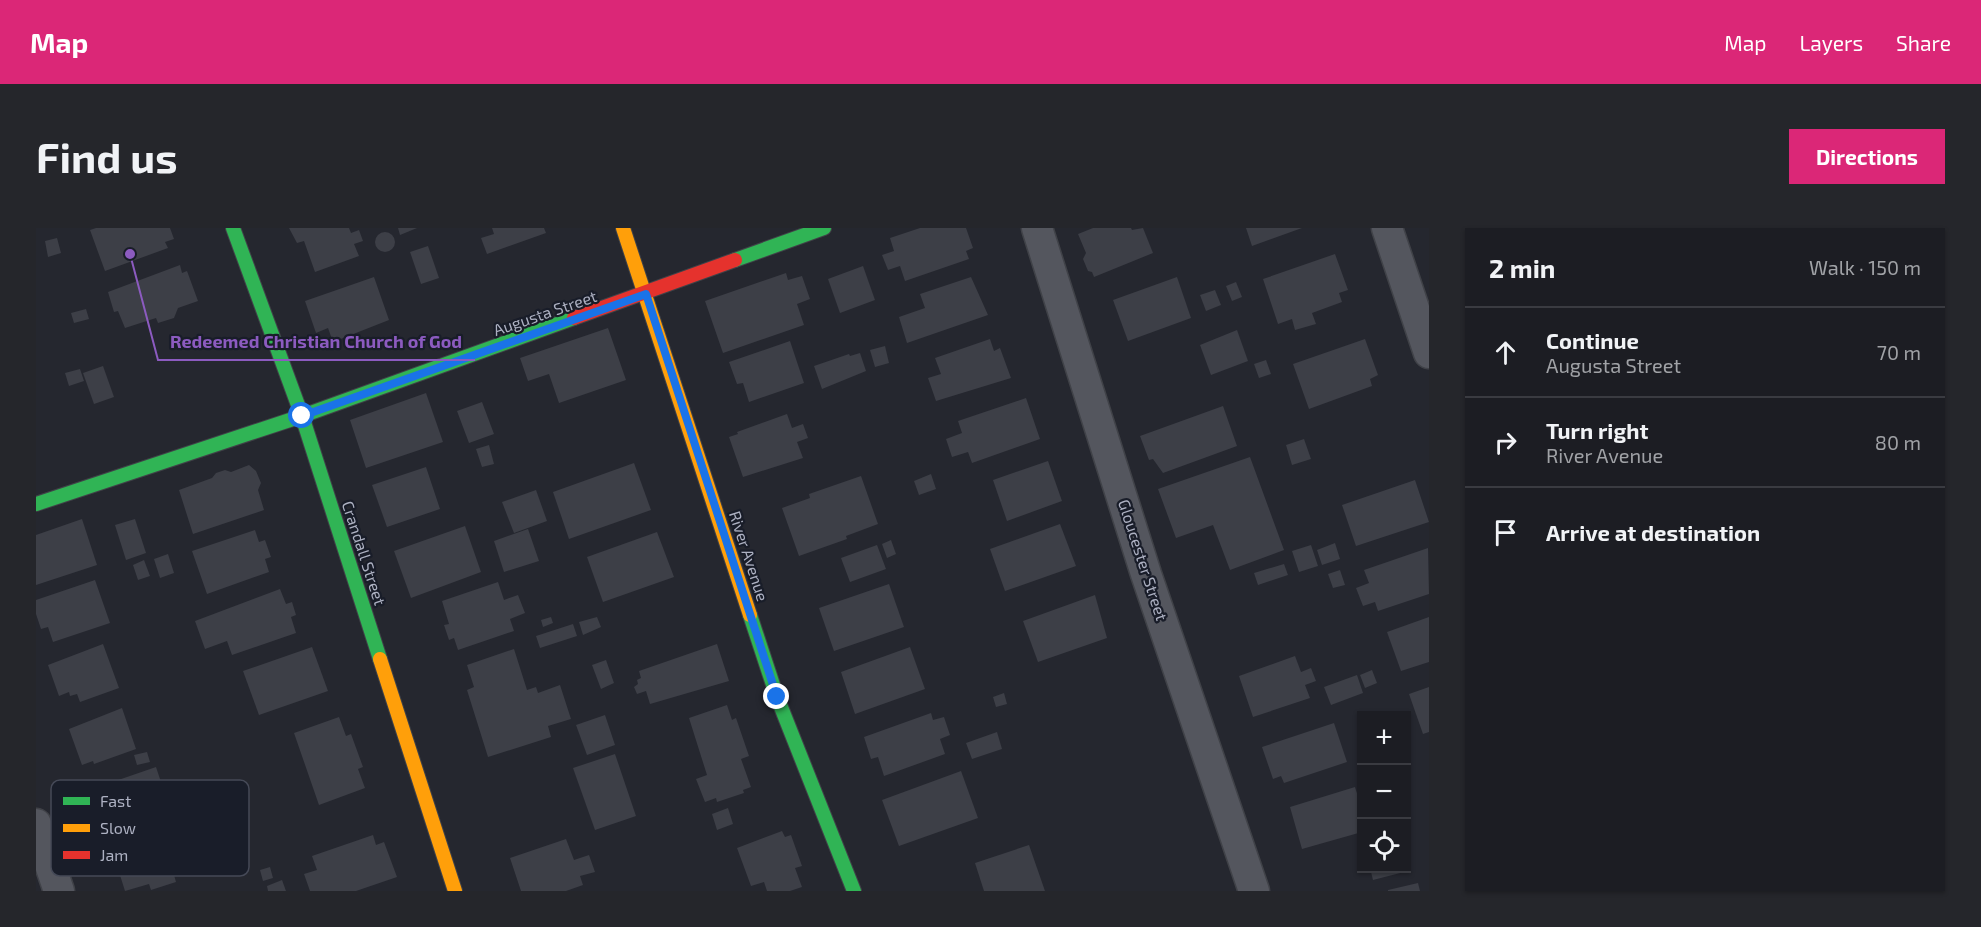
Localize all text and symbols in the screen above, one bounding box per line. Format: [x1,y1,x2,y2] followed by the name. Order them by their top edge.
[30,25,88,59] text: Map
[1724,30,1766,55] text: Map
[1799,30,1863,55] text: Layers
[1896,30,1951,55] text: Share
[1789,129,1945,184] button: Directions
[36,131,178,181] text: Find us
[1489,252,1555,283] text: 2 min
[1809,255,1921,279] text: Walk · 150 m
[491,286,599,339] street label: Augusta Street
[158,324,475,360] callout: Redeemed Christian Church of God
[1546,327,1639,353] text: Continue
[170,330,462,352] text: Redeemed Christian Church of God
[1489,336,1522,369] icon: ahead
[1877,340,1921,364] text: 70 m
[1546,353,1681,377] text: Augusta Street
[288,402,314,428] route start
[1546,417,1648,443] text: Turn right
[1489,426,1522,459] icon: right
[1875,430,1921,454] text: 80 m
[1546,443,1663,467] text: River Avenue
[1115,497,1172,623] street label: Gloucester Street
[339,498,390,607] street label: Crandall Street
[726,508,773,603] street label: River Avenue
[1489,516,1522,549] icon: arrive
[1546,519,1760,545] text: Arrive at destination
[763,683,789,709] route end
[1357,711,1411,873] map controls
[1357,711,1411,765] button: +
[1357,765,1411,819] button: −
[51,780,249,876] legend
[100,791,131,810] text: Fast
[100,818,136,837] text: Slow
[1357,819,1411,873] button: locate
[100,845,128,864] text: Jam

